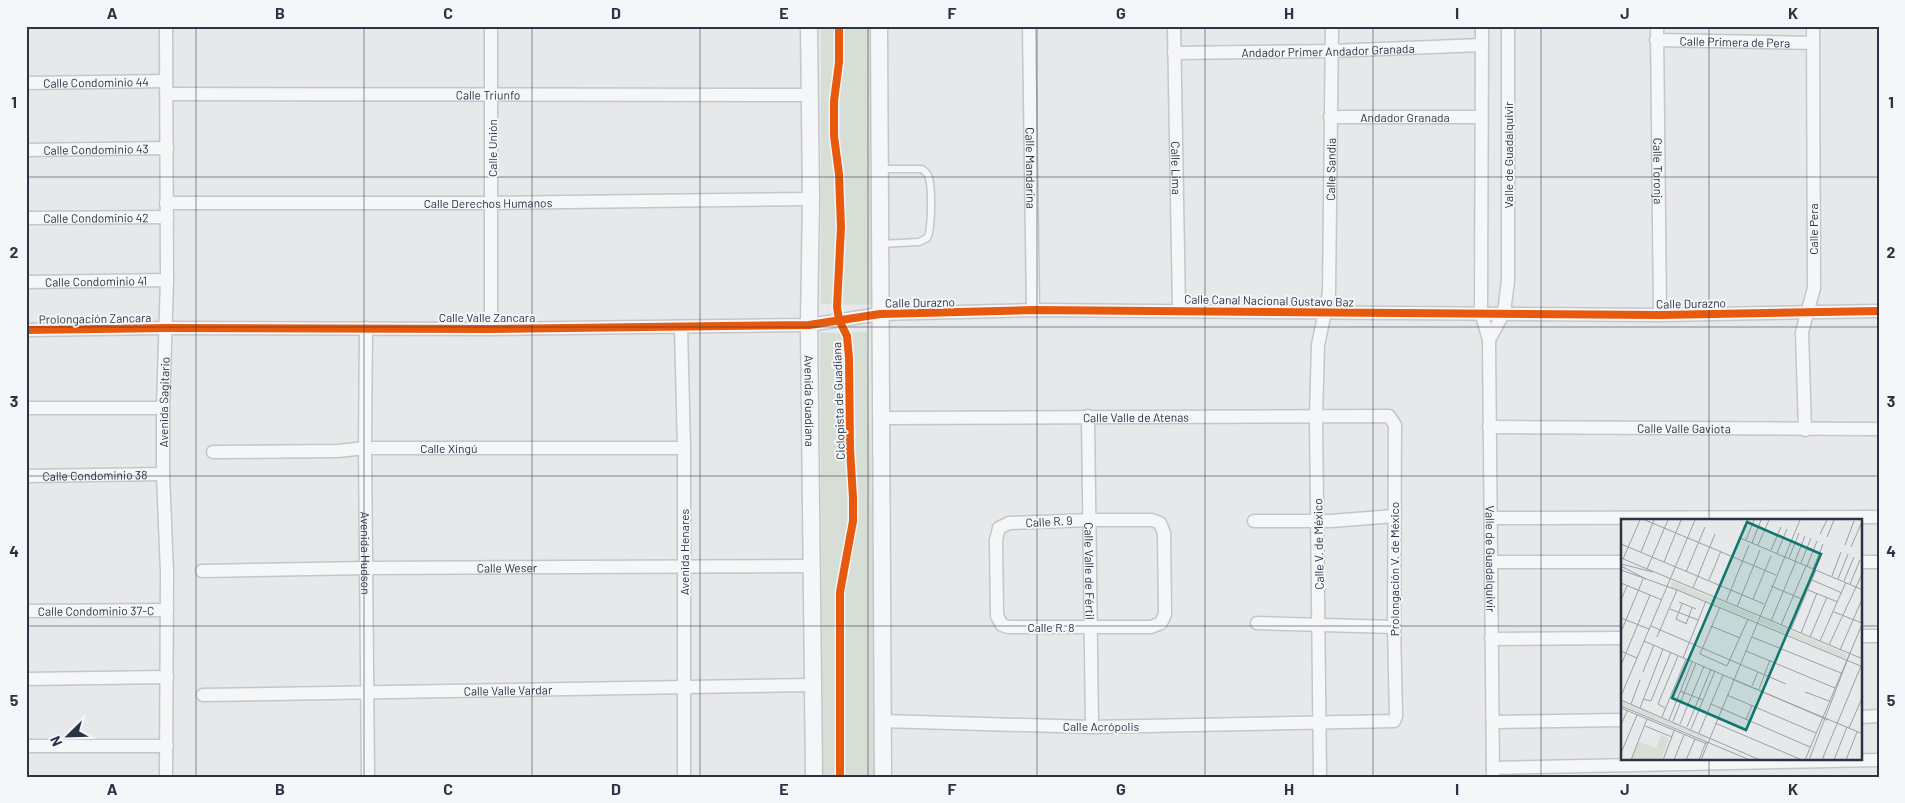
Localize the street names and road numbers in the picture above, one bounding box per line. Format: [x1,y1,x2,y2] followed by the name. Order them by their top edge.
[1680,33,1790,50] street label: Calle Primera de Pera
[1241,41,1415,59] street label: Andador Primer Andador Granada
[43,74,149,90] street label: Calle Condominio 44
[456,87,520,102] street label: Calle Triunfo
[1501,101,1515,208] street label: Valle de Guadalquivir
[1360,110,1450,124] street label: Andador Granada
[485,119,499,177] street label: Calle Unión
[1023,127,1039,209] street label: Calle Mandarina
[1323,138,1338,201] street label: Calle Sandia
[1651,138,1666,204] street label: Calle Toronja
[43,141,149,157] street label: Calle Condominio 43
[1169,141,1184,195] street label: Calle Lima
[424,195,553,210] street label: Calle Derechos Humanos
[1806,203,1820,255] street label: Calle Pera
[43,210,149,225] street label: Calle Condominio 42
[45,273,147,289] street label: Calle Condominio 41
[1184,292,1354,308] street label: Calle Canal Nacional Gustavo Baz
[885,294,955,310] street label: Calle Durazno
[1656,295,1726,311] street label: Calle Durazno
[38,310,152,326] street label: Prolongación Zancara
[439,310,535,324] street label: Calle Valle Zancara
[829,342,847,460] street label: Ciclopista de Guadiana
[802,355,817,447] street label: Avenida Guadiana
[156,357,172,447] street label: Avenida Sagitario
[1083,410,1189,424] street label: Calle Valle de Atenas
[1637,421,1731,435] street label: Calle Valle Gaviota
[420,441,477,455] street label: Calle Xingú
[42,467,148,483] street label: Calle Condominio 38
[1310,498,1326,590] street label: Calle V. de México
[1387,502,1401,636] street label: Prolongación V. de México
[1484,505,1498,613] street label: Valle de Guadalquivir
[677,508,691,595] street label: Avenida Henares
[359,511,373,595] street label: Avenida Hudson
[1025,513,1073,529] street label: Calle R. 9
[1082,522,1098,620] street label: Calle Valle de Fértil
[477,560,538,575] street label: Calle Weser
[38,603,154,618] street label: Calle Condominio 37-C
[1028,620,1074,634] street label: Calle R. 8
[463,682,553,698] street label: Calle Valle Vardar
[1063,719,1139,733] street label: Calle Acrópolis

